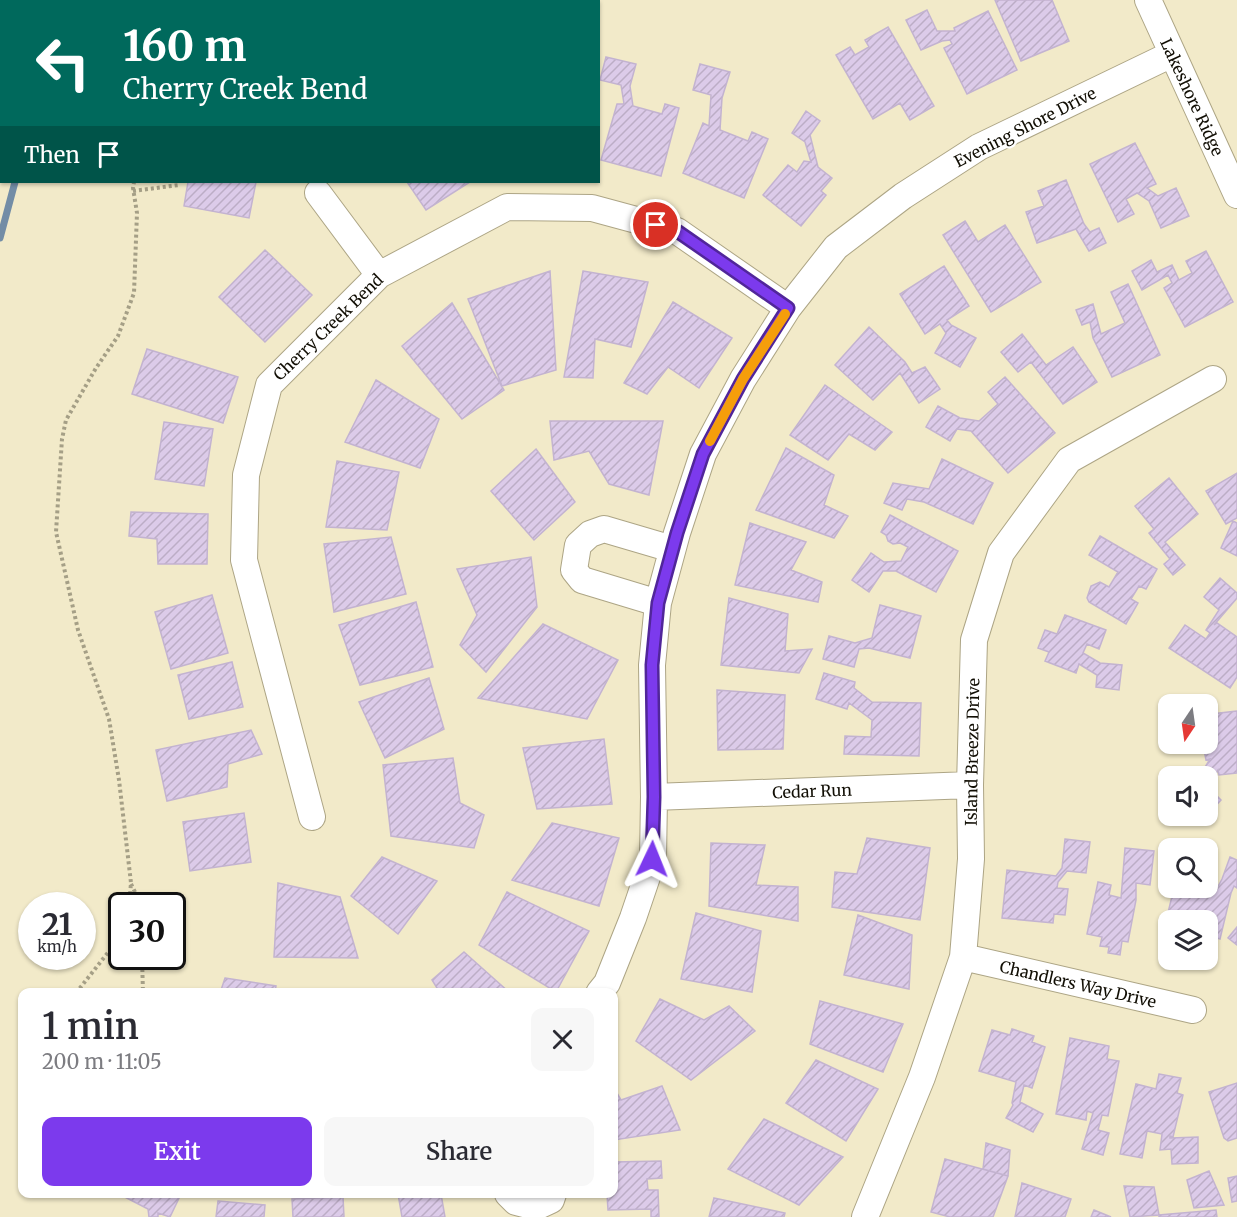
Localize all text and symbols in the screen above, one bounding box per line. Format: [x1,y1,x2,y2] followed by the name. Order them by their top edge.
[123,20,247,72] text: 160 m
[24,24,102,102] icon: left
[1156,35,1228,159] street label: Lakeshore Ridge
[123,72,367,106] text: Cherry Creek Bend
[951,83,1099,171] street label: Evening Shore Drive
[92,138,125,171] icon: arrive
[24,141,80,169] text: Then
[630,199,681,250] pin
[639,208,672,241] icon: arrive
[269,269,387,384] street label: Cherry Creek Bend
[961,678,983,826] street label: Island Breeze Drive
[1158,694,1218,754] north arrow
[1158,694,1218,970] map controls
[1158,766,1218,826] button: sound
[772,780,853,802] street label: Cedar Run
[620,827,684,891] position arrow
[1158,838,1218,898] button: search
[108,892,186,970] speed limit sign: 30
[42,905,72,943] text: 21
[1158,910,1218,970] button: layers
[37,937,77,956] text: km/h
[998,956,1158,1012] street label: Chandlers Way Drive
[42,1004,139,1049] text: 1 min
[531,1008,594,1071] button: close
[42,1049,162,1074] text: 200 m · 11:05
[42,1117,312,1186] button: Exit
[324,1117,594,1186] button: Share

